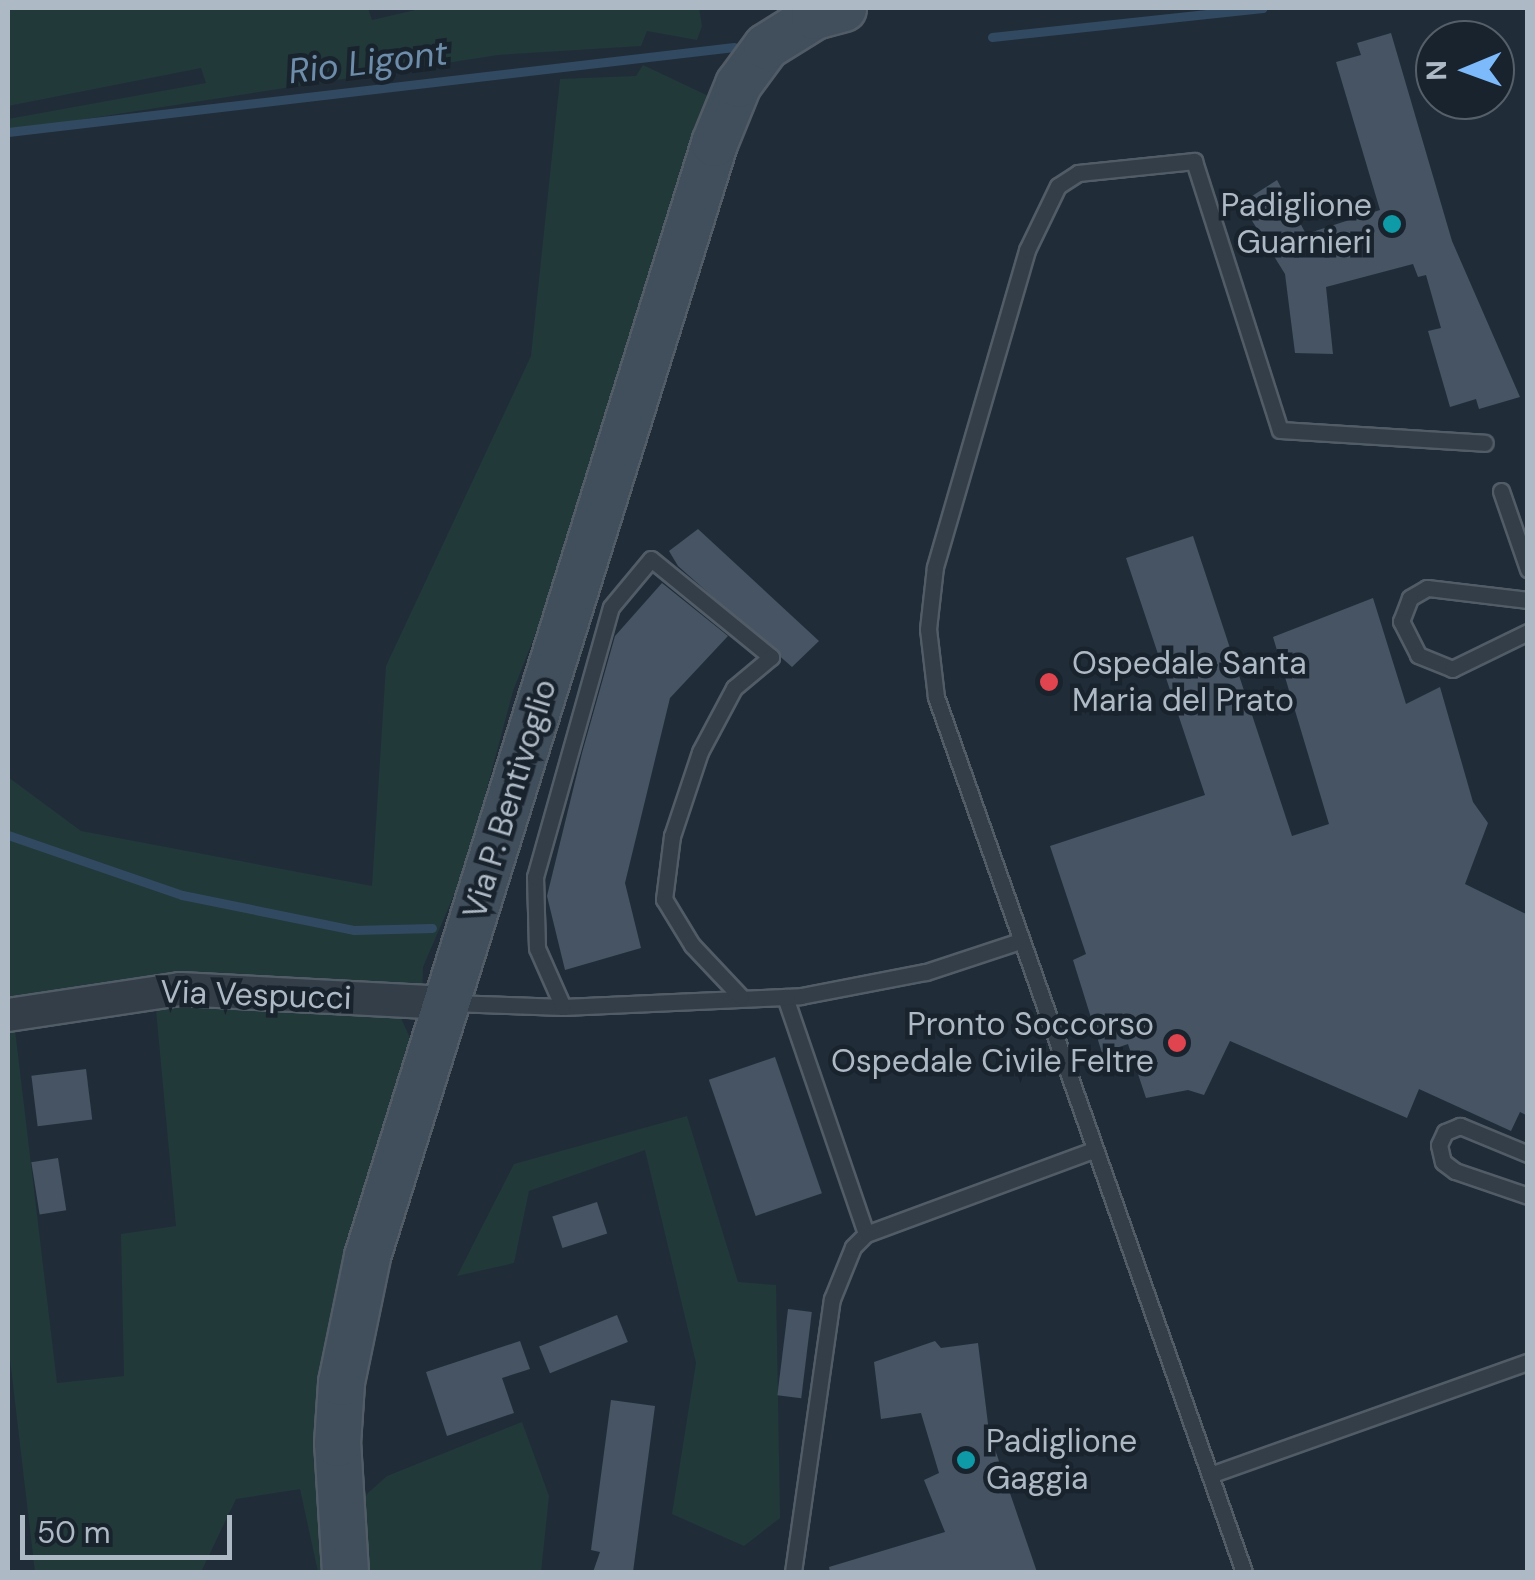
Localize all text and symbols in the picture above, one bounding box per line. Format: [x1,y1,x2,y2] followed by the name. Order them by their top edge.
[1415,20,1515,120] north arrow
[286,31,450,93] water label: Rio Ligont
[1418,60,1455,81] text: N
[1221,187,1372,262] place label: Padiglione Guarnieri
[1381,213,1403,235] marker: Padiglione Guarnieri
[1072,645,1307,720] place label: Ospedale Santa Maria del Prato
[1036,669,1062,695] marker: Ospedale Santa Maria del Prato
[455,675,565,923] street label: Via P. Bentivoglio
[160,972,352,1018] street label: Via Vespucci
[831,1006,1154,1081] place label: Pronto Soccorso Ospedale Civile Feltre
[1164,1030,1190,1056] marker: Pronto Soccorso Ospedale Civile Feltre
[986,1423,1137,1498] place label: Padiglione Gaggia
[955,1449,977,1471] marker: Padiglione Gaggia
[25,1495,238,1557] scale bar
[37,1513,111,1552] text: 50 m

